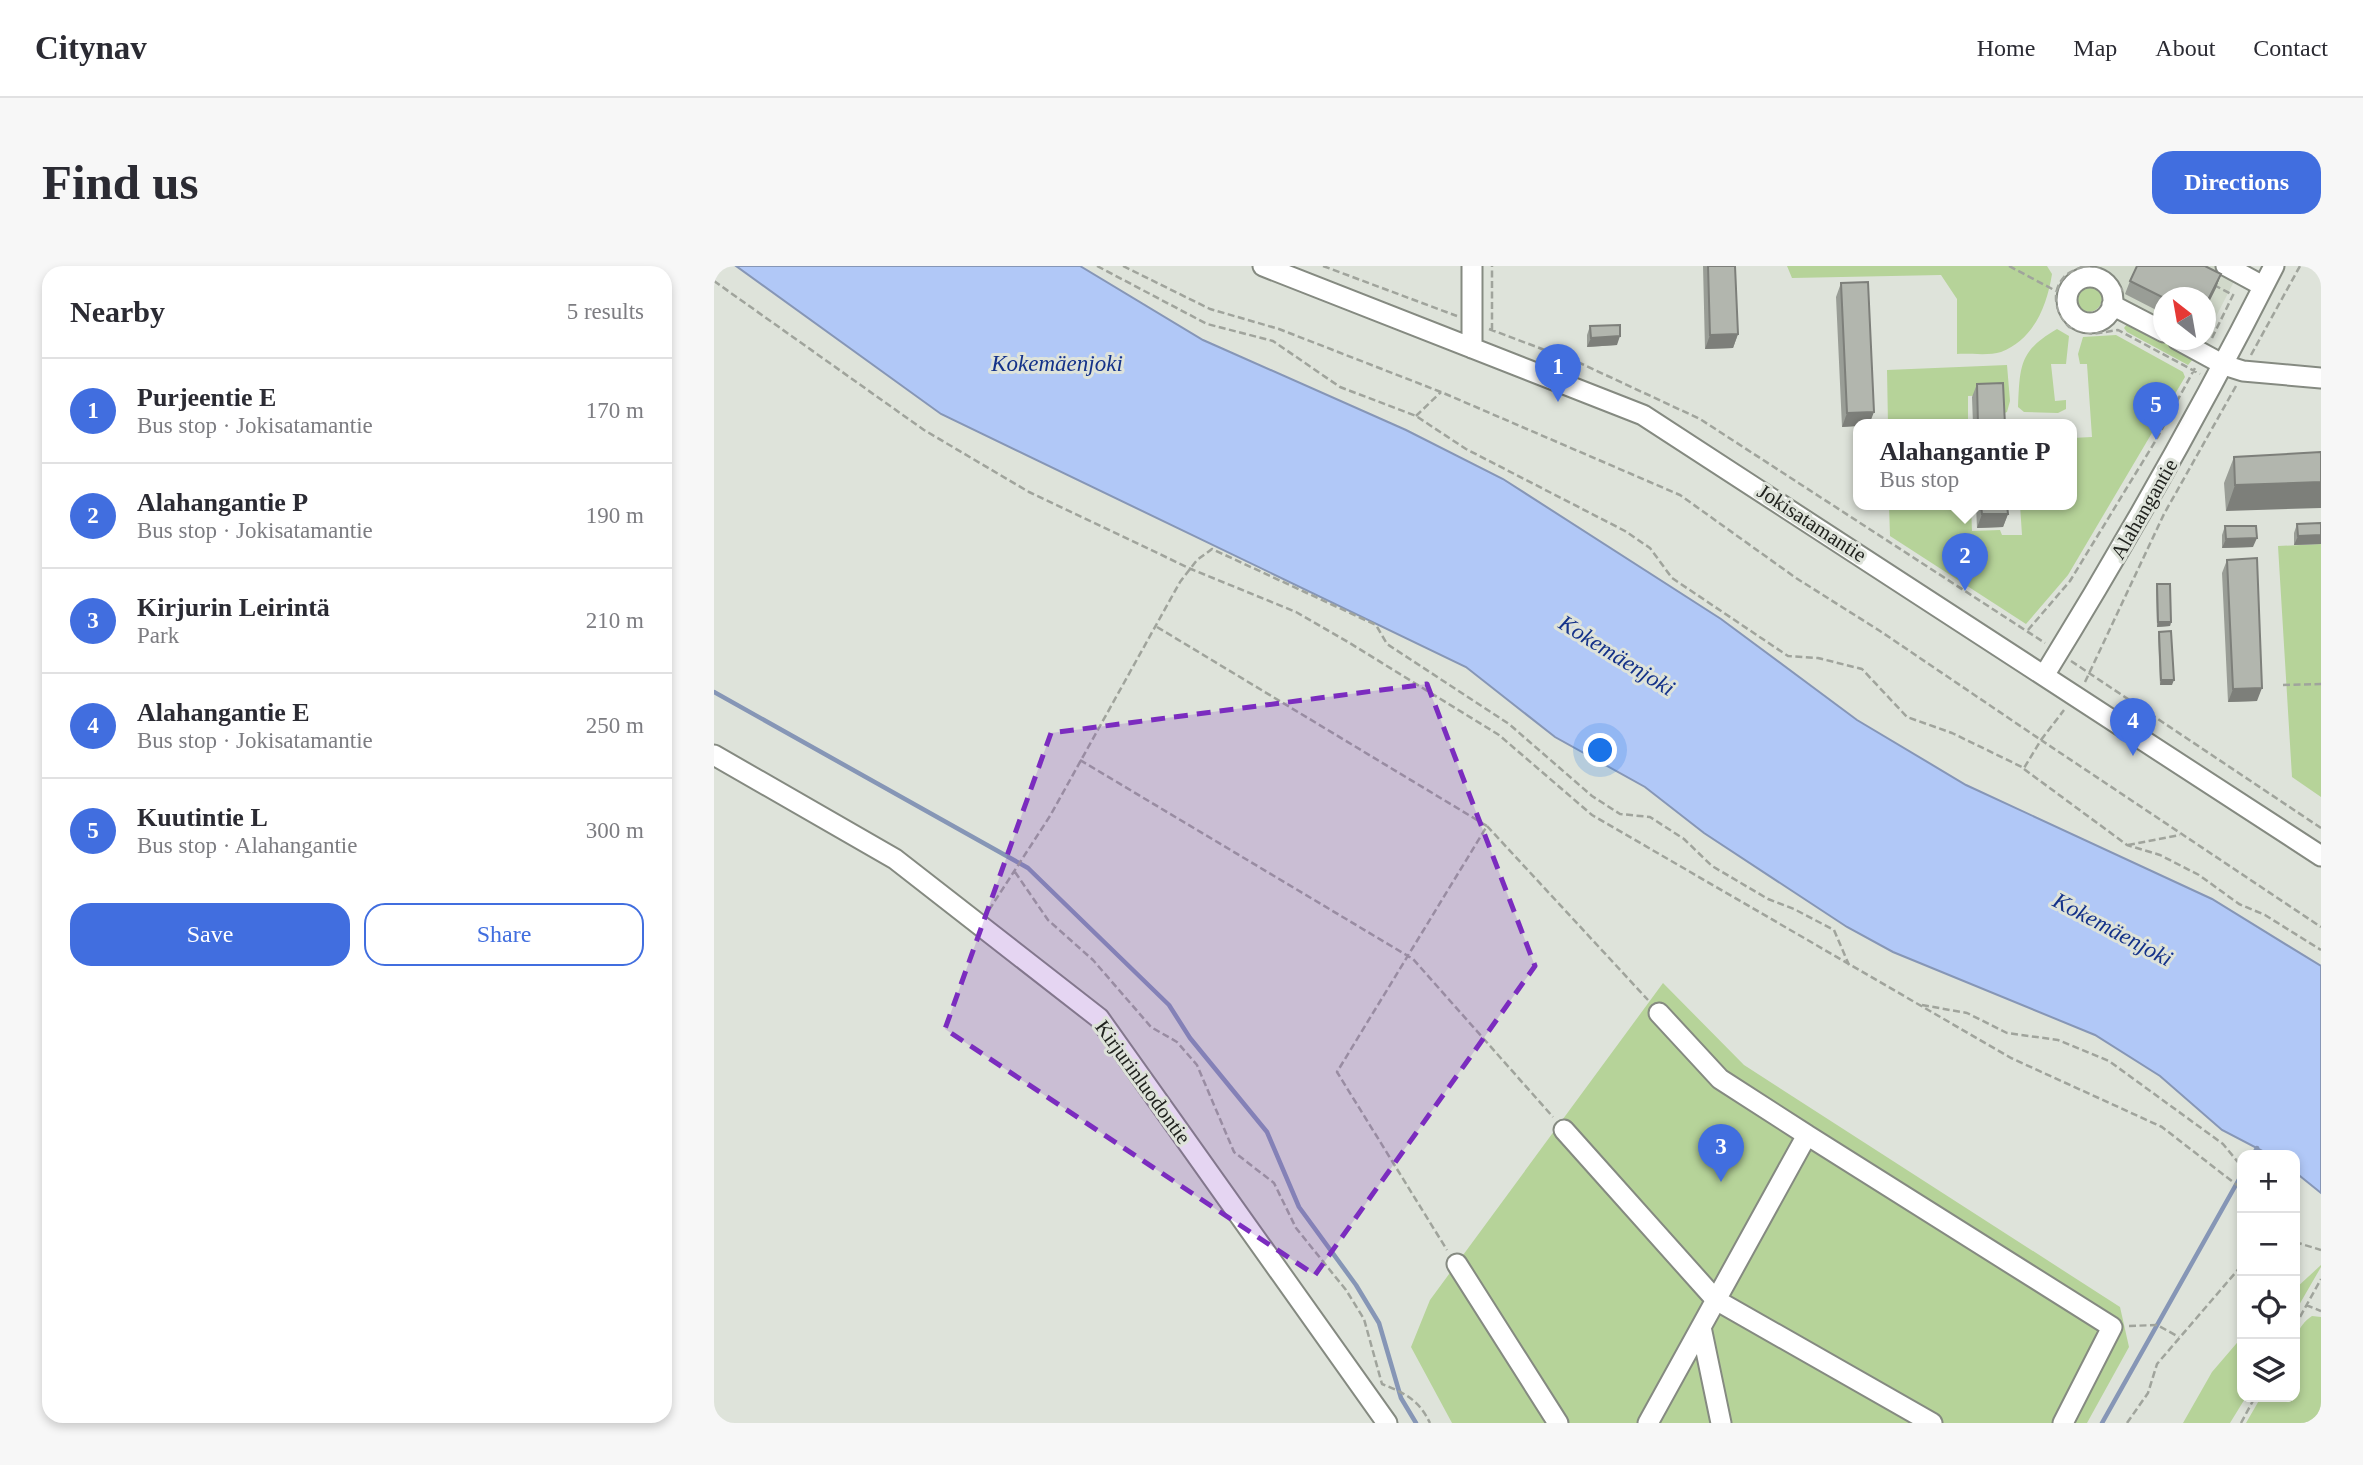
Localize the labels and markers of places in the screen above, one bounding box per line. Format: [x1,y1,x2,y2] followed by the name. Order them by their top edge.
[1535,344,1581,402] pin: 1
[2133,382,2179,440] pin: 5
[1942,533,1988,591] pin: 2
[2110,698,2156,756] pin: 4
[1698,1124,1744,1182] pin: 3

